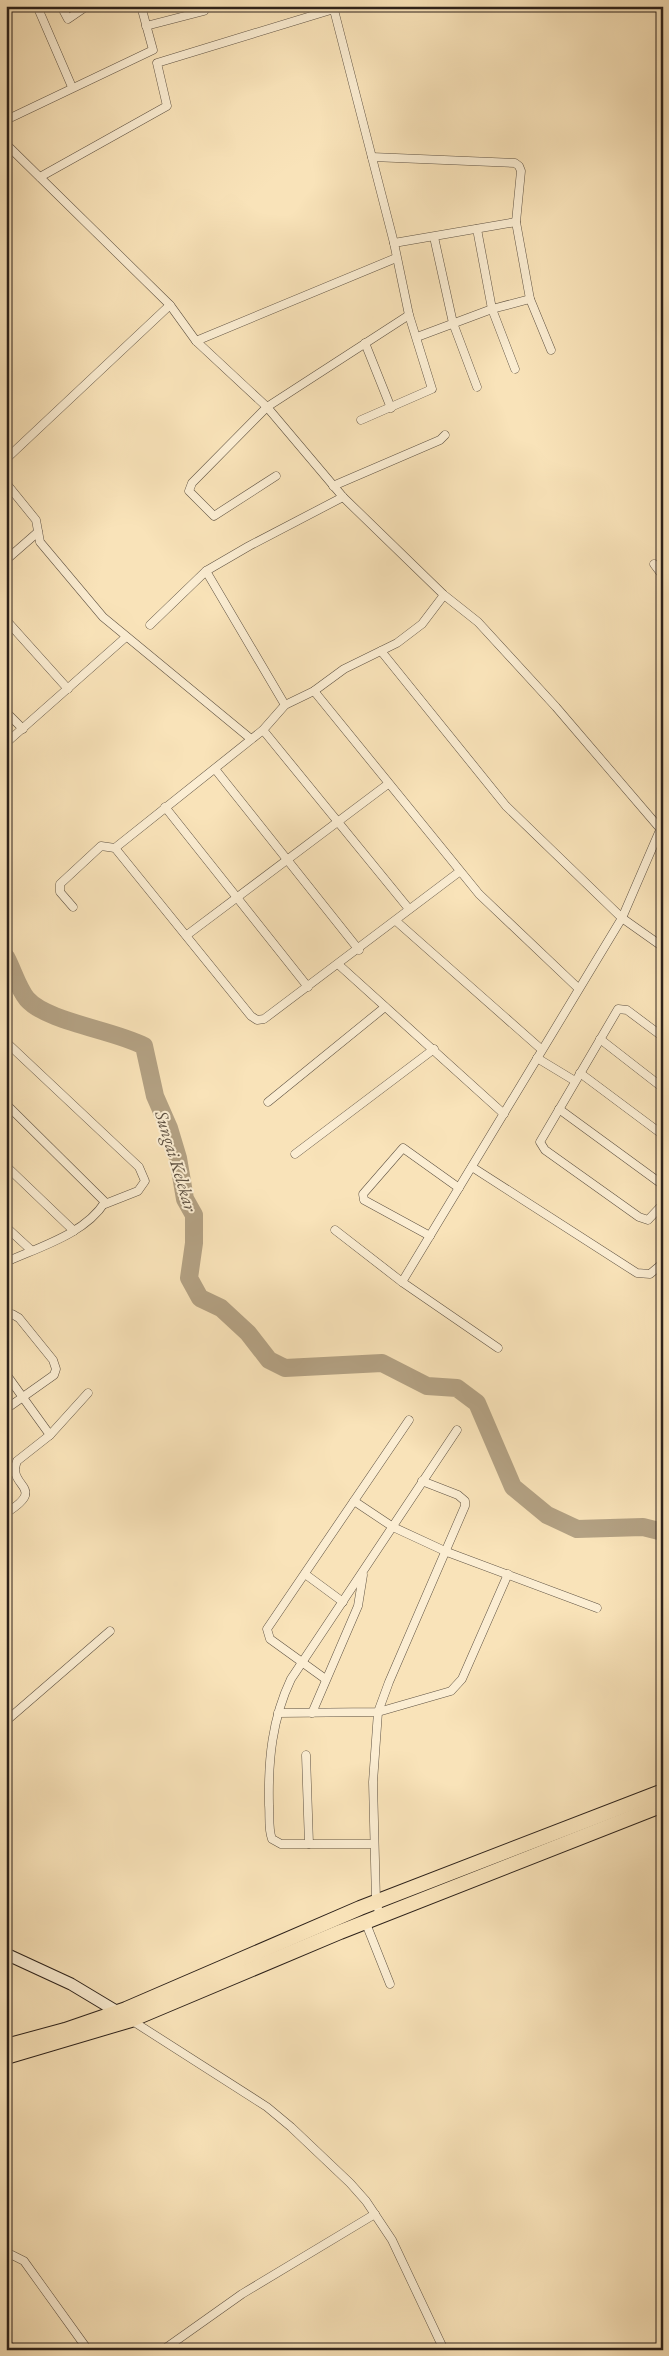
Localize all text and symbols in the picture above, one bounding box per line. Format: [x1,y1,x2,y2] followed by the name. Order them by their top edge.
[149,1107,203,1215] water label: Sungai Kelekar

